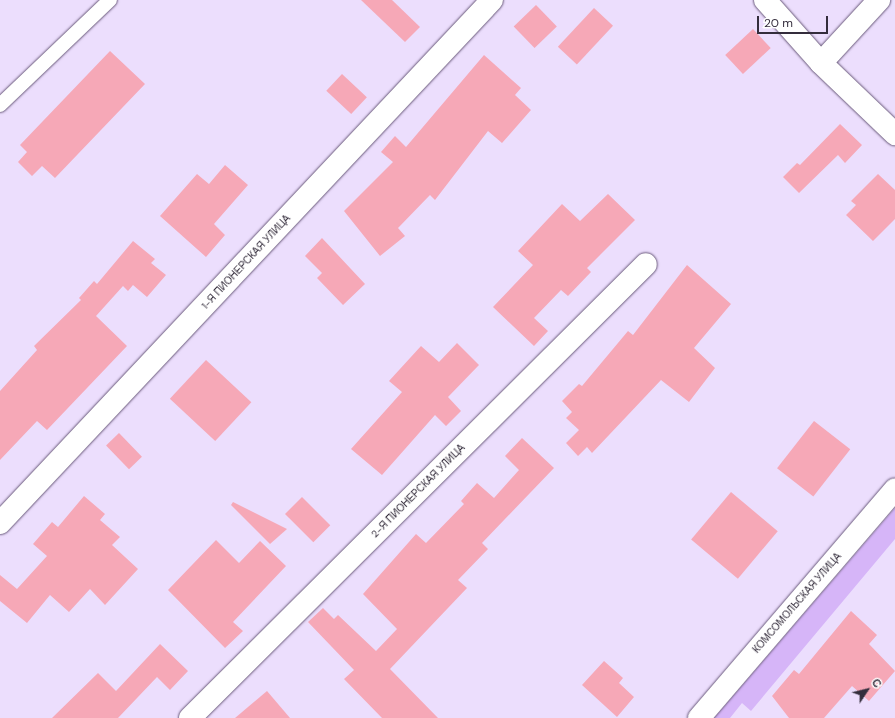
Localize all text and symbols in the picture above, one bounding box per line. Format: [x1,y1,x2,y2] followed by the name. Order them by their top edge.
[759,8,830,34] scale bar
[764,15,793,31] text: 20 m
[199,212,293,312] street label: 1-Я ПИОНЕРСКАЯ УЛИЦА
[369,442,467,540] street label: 2-Я ПИОНЕРСКАЯ УЛИЦА
[750,550,844,656] street label: КОМСОМОЛЬСКАЯ УЛИЦА
[847,670,887,710] north arrow
[869,676,885,690] text: С

